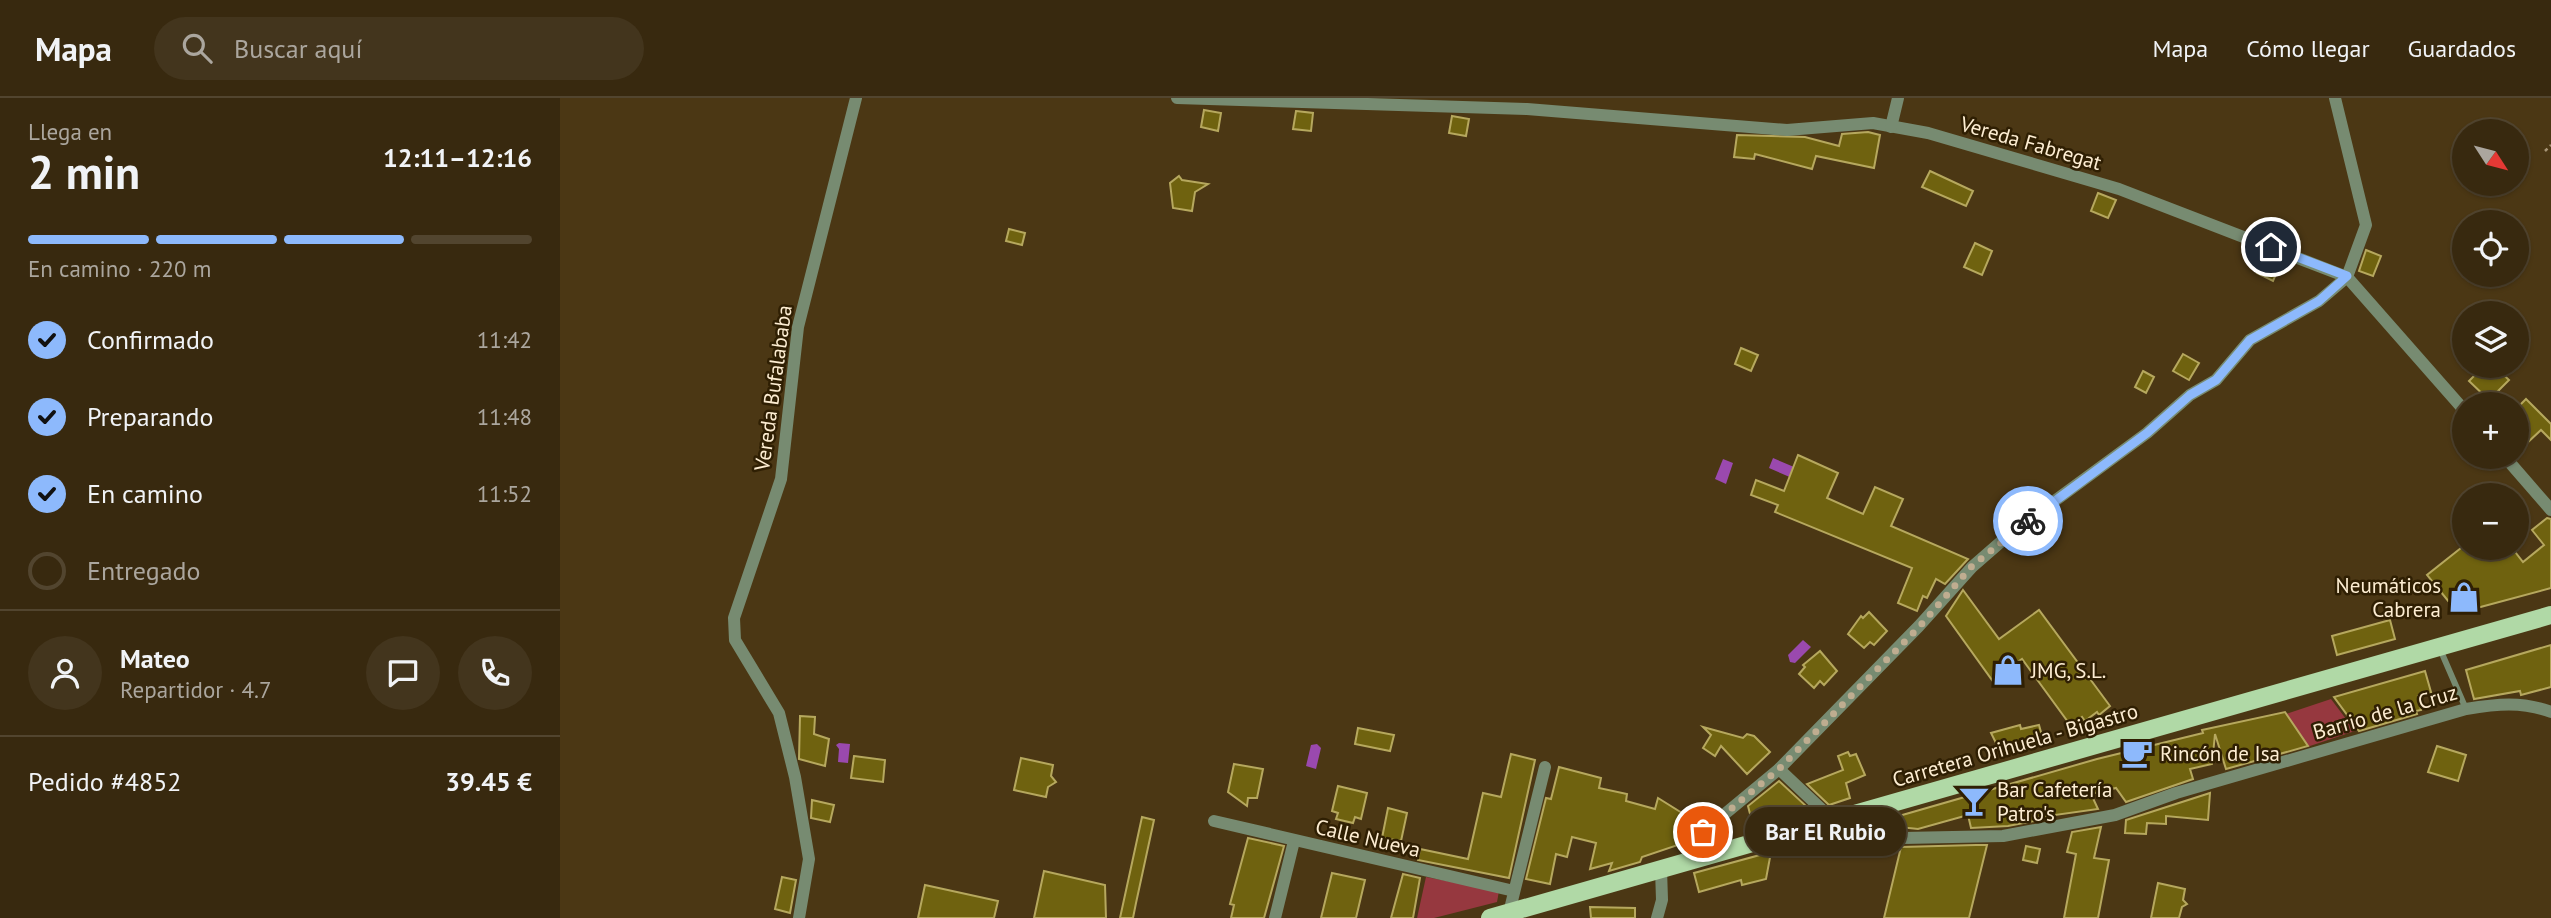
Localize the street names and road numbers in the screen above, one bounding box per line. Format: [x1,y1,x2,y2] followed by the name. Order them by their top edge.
[1956,110,2105,176] street label: Vereda Fabregat
[748,303,798,474] street label: Vereda Bufalababa
[2310,679,2460,745] street label: Barrio de la Cruz
[1889,697,2141,793] street label: Carretera Orihuela - Bigastro
[1313,813,1423,863] street label: Calle Nueva

